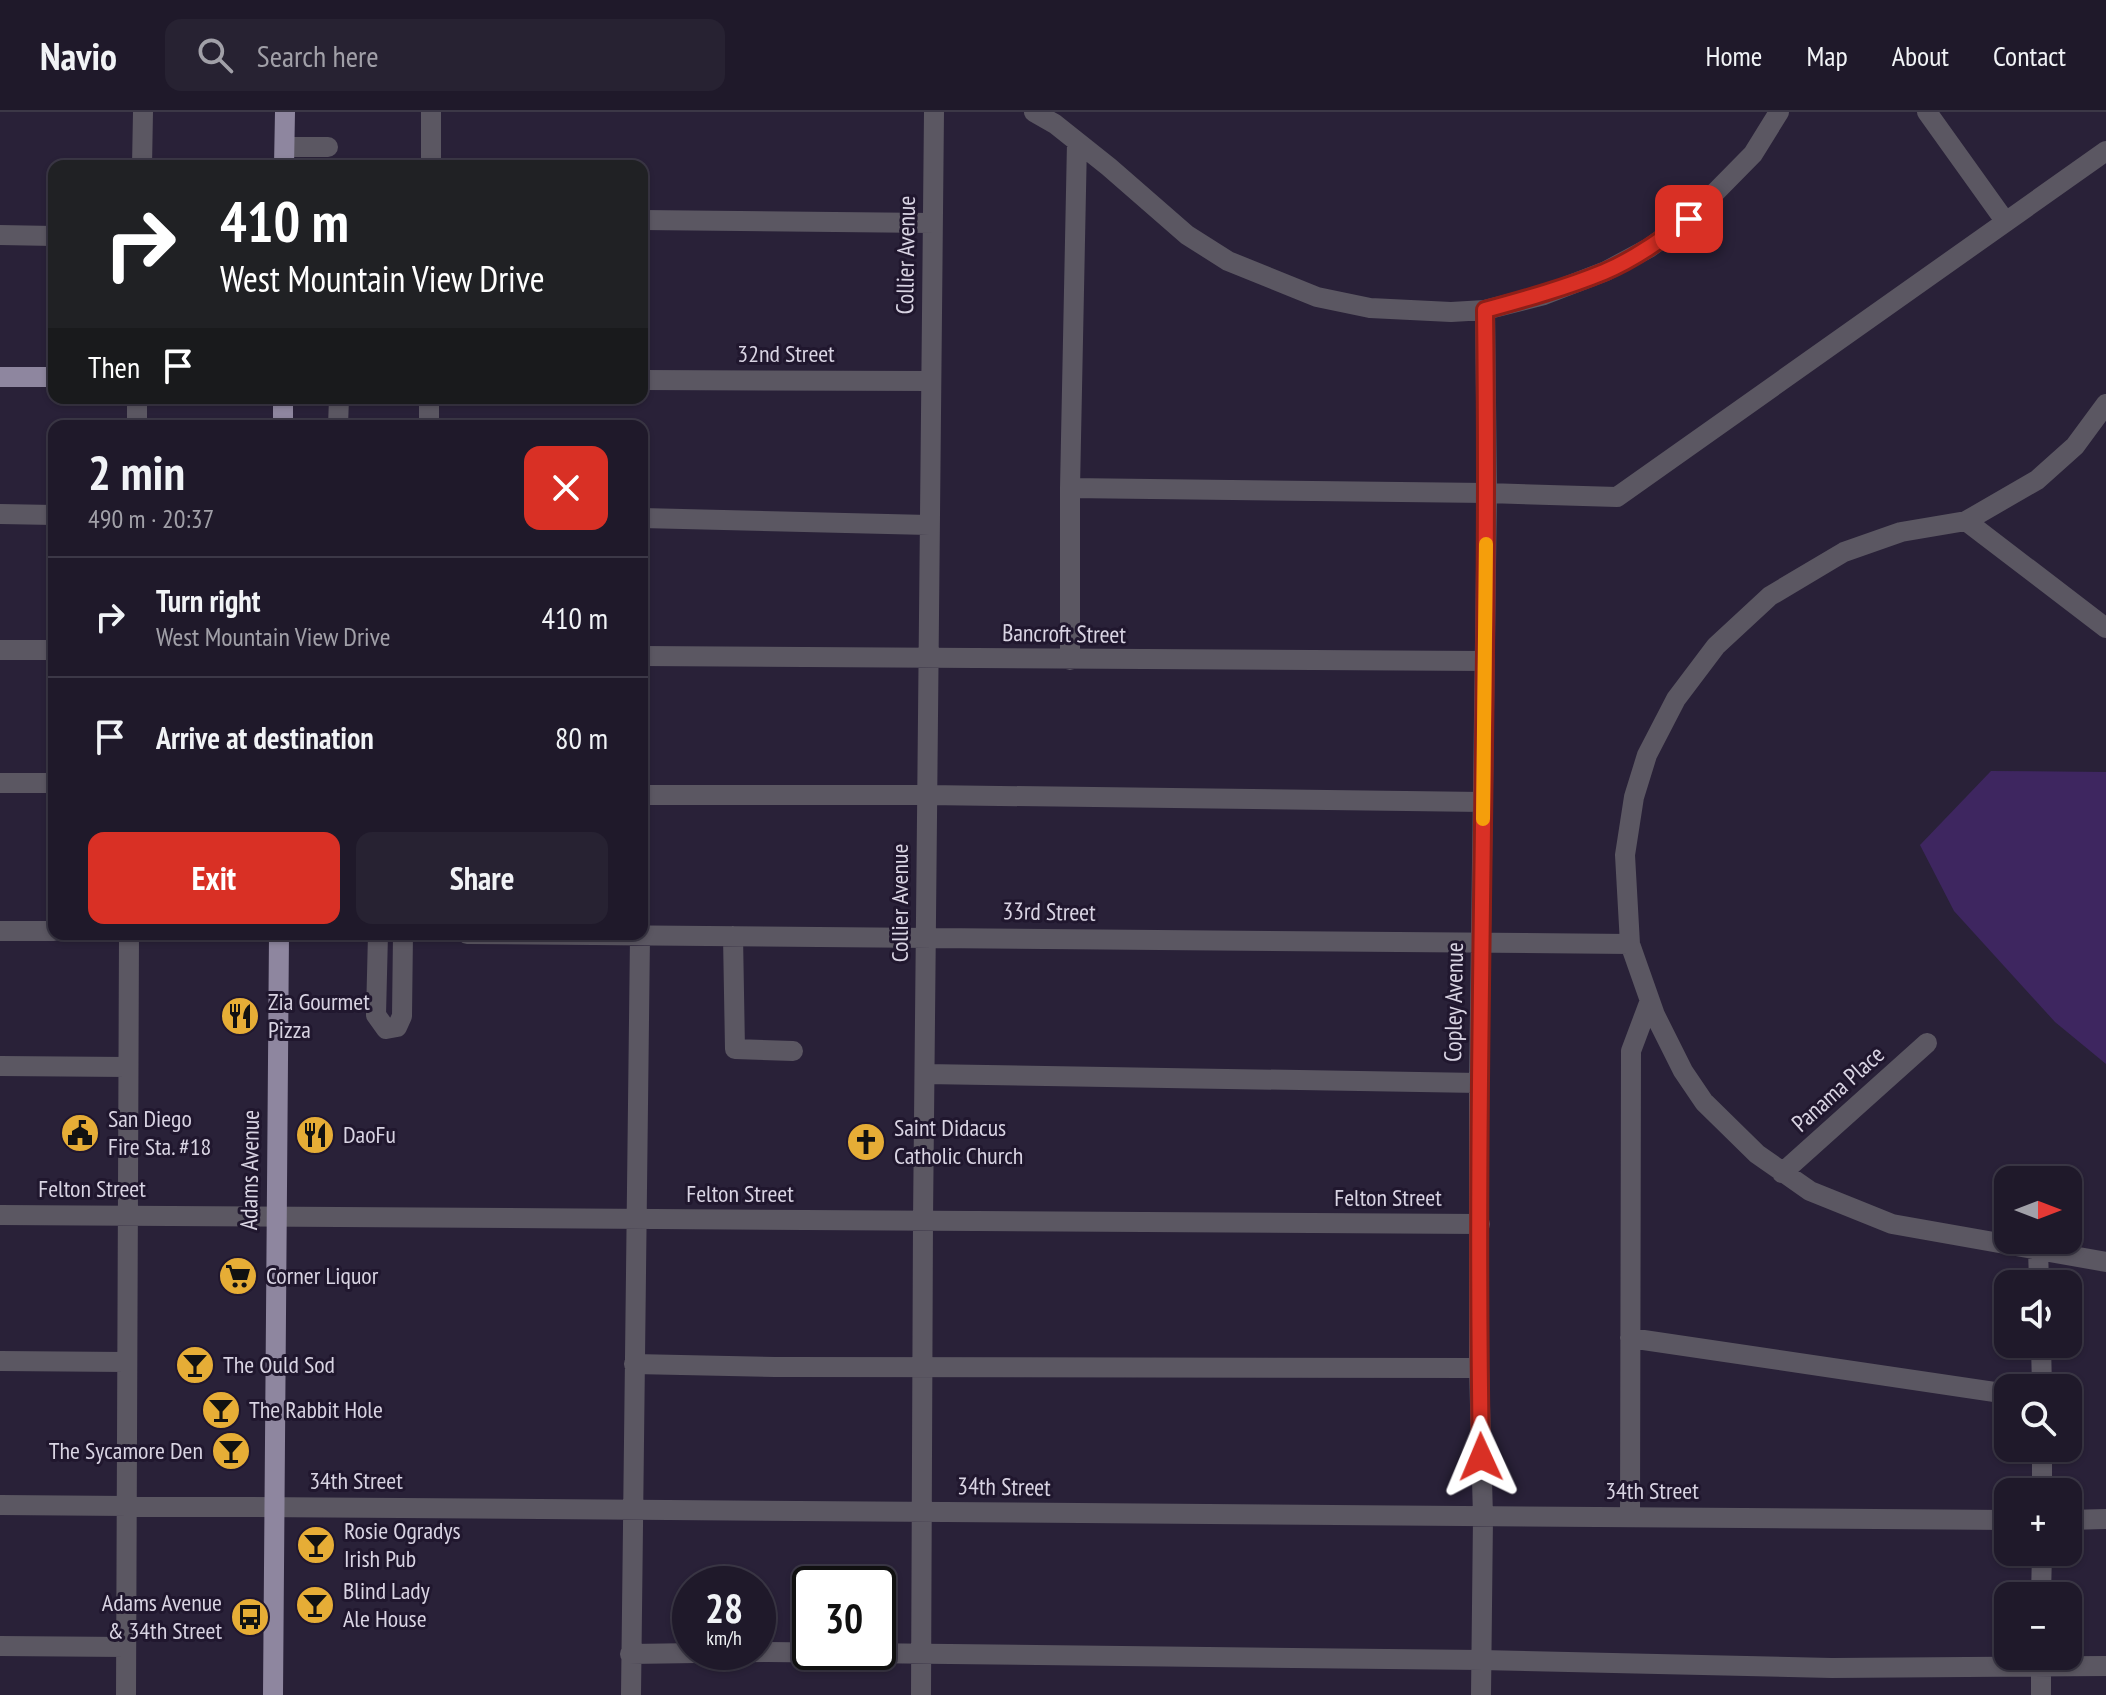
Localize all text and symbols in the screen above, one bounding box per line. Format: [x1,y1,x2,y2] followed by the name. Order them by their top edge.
[165,19,725,91] search box
[40,31,117,80] text: Navio
[193,33,237,77] icon: search
[257,36,379,75] text: Search here
[1706,37,1762,74] text: Home
[1806,37,1848,74] text: Map
[1892,37,1949,74] text: About
[1993,37,2066,74] text: Contact
[220,185,349,257] text: 410 m
[1655,185,1723,253] pin
[88,192,192,296] icon: right
[889,195,922,315] street label: Collier Avenue
[1667,197,1711,241] icon: arrive
[220,255,545,302] text: West Mountain View Drive
[737,338,835,369] street label: 32nd Street
[156,344,200,388] icon: arrive
[88,347,140,386] text: Then
[88,441,185,503] text: 2 min
[524,446,608,530] button: close
[88,502,214,535] text: 490 m · 20:37
[156,581,260,620] text: Turn right
[88,595,132,639] icon: right
[542,598,608,637] text: 410 m
[1002,617,1127,650] street label: Bancroft Street
[156,620,391,653] text: West Mountain View Drive
[88,715,132,759] icon: arrive
[156,718,374,757] text: Arrive at destination
[555,718,608,757] text: 80 m
[88,832,340,924] button: Exit
[356,832,608,924] button: Share
[884,844,915,962] street label: Collier Avenue
[1002,895,1096,928] street label: 33rd Street
[1437,942,1470,1062] street label: Copley Avenue
[268,986,370,1045] place label: Zia Gourmet Pizza
[219,995,261,1037] restaurant icon: Zia Gourmet Pizza
[1785,1039,1891,1138] street label: Panama Place
[108,1103,211,1162] place label: San Diego Fire Sta. #18
[233,1110,266,1230] street label: Adams Avenue
[59,1112,101,1154] public building icon: San Diego Fire Sta. #18
[894,1112,1023,1171] place label: Saint Didacus Catholic Church
[294,1114,336,1156] restaurant icon: DaoFu
[343,1119,396,1150] place label: DaoFu
[845,1121,887,1163] church icon: Saint Didacus Catholic Church
[1994,1166,2082,1254] north arrow
[1994,1166,2082,1670] map controls
[38,1173,146,1204] street label: Felton Street
[686,1178,794,1209] street label: Felton Street
[1334,1182,1442,1213] street label: Felton Street
[217,1255,259,1297] supermarket icon: Corner Liquor
[266,1260,379,1291] place label: Corner Liquor
[1994,1270,2082,1358] button: sound
[174,1344,216,1386] bar icon: The Ould Sod
[223,1349,335,1380] place label: The Ould Sod
[1994,1374,2082,1462] button: search
[200,1389,242,1431] bar icon: The Rabbit Hole
[249,1394,383,1425] place label: The Rabbit Hole
[1439,1415,1523,1499] position arrow
[210,1430,252,1472] bar icon: The Sycamore Den
[49,1435,203,1466] place label: The Sycamore Den
[309,1465,403,1496] street label: 34th Street
[957,1470,1051,1503] street label: 34th Street
[1605,1475,1699,1506] street label: 34th Street
[1994,1478,2082,1566] button: +
[344,1515,461,1574] place label: Rosie Ogradys Irish Pub
[295,1524,337,1566] bar icon: Rosie Ogradys Irish Pub
[792,1566,896,1670] speed limit sign: 30
[343,1575,430,1634] place label: Blind Lady Ale House
[705,1582,743,1634] text: 28
[1994,1582,2082,1670] button: −
[294,1584,336,1626] bar icon: Blind Lady Ale House
[102,1587,222,1646] place label: Adams Avenue & 34th Street
[229,1596,271,1638] bus stop icon: Adams Avenue & 34th Street
[706,1625,742,1651] text: km/h

